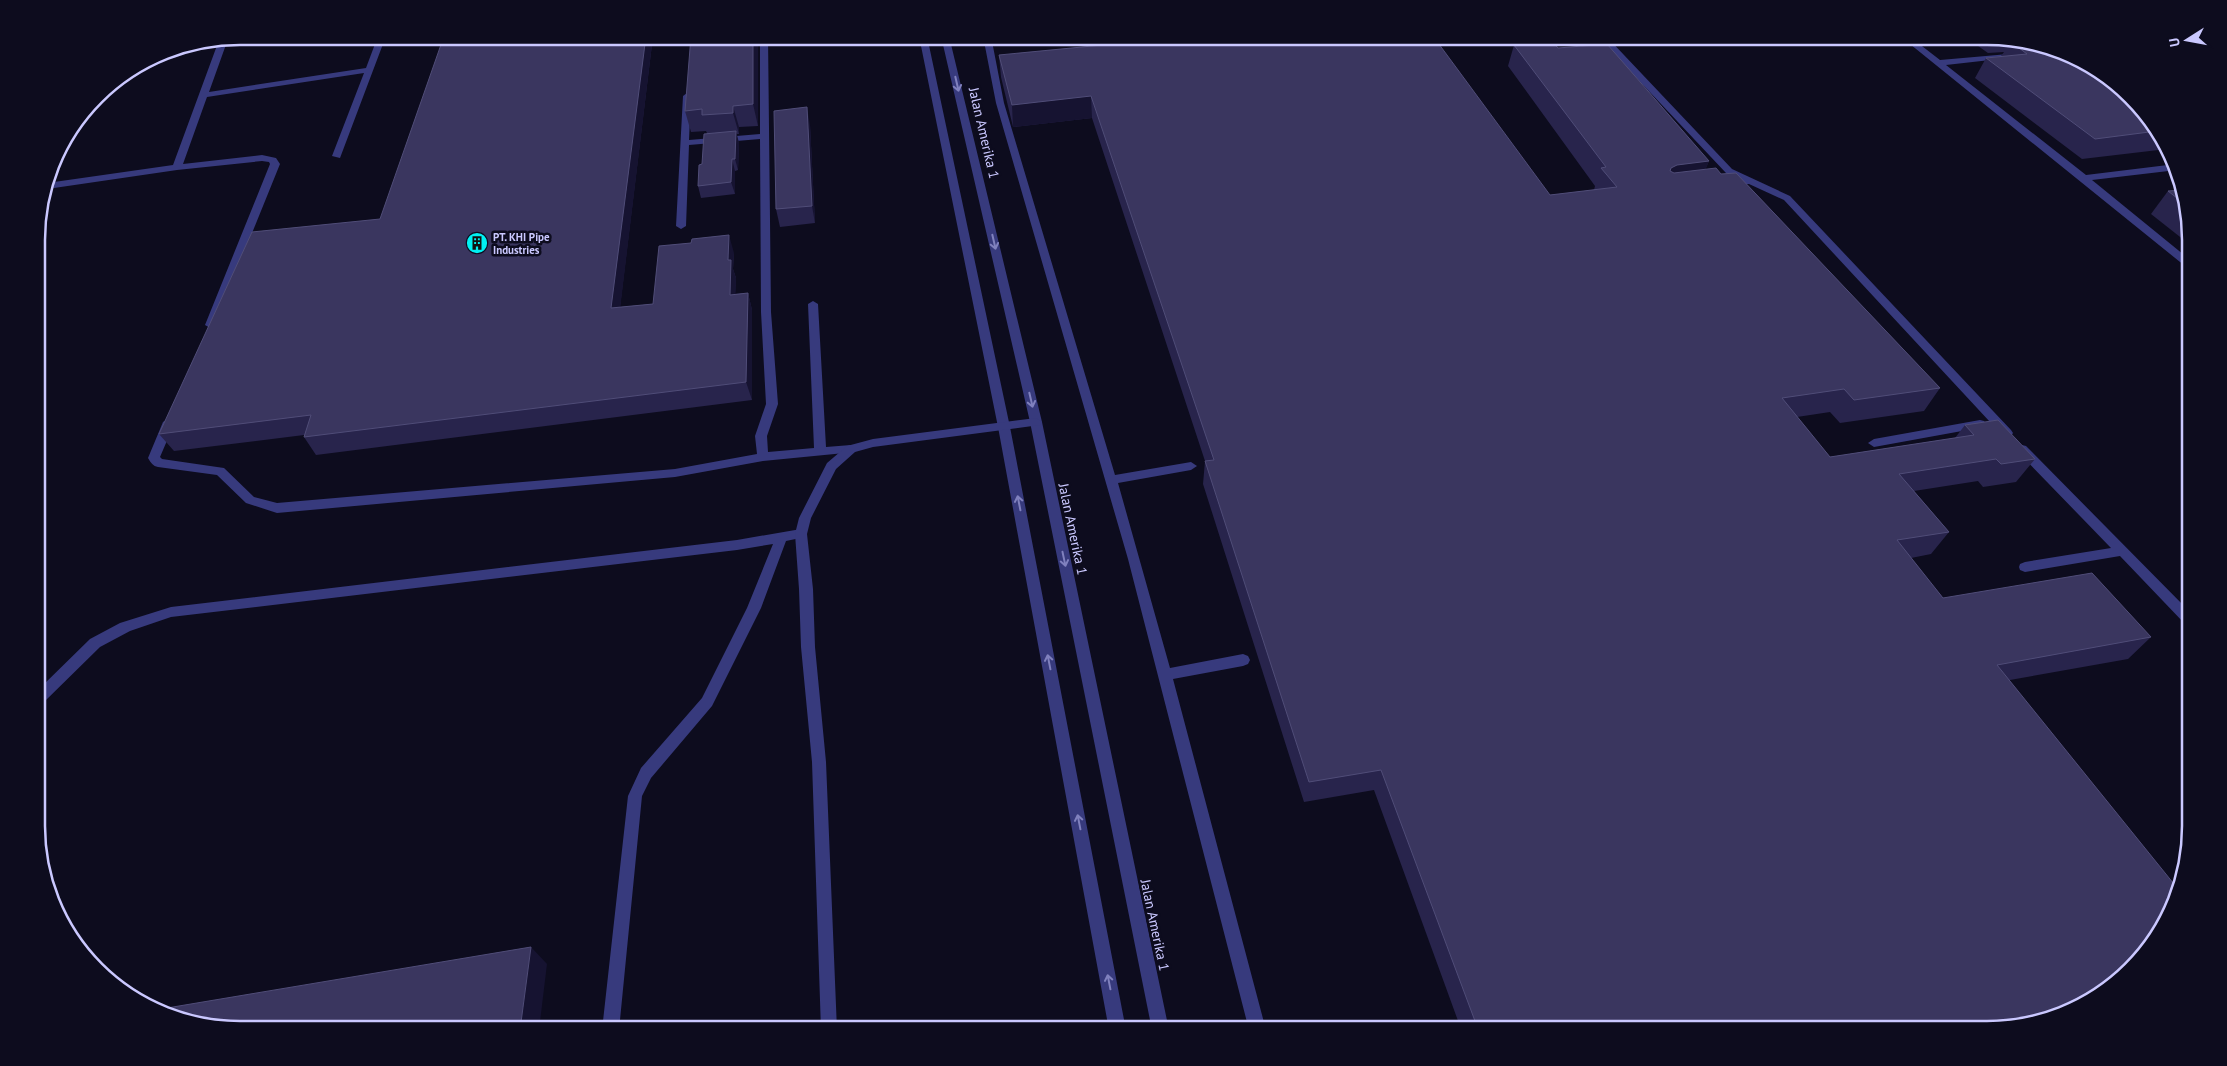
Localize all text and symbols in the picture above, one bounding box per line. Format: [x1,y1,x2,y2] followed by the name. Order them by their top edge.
[2162,15,2212,65] north arrow
[2165,36,2184,49] text: U
[953,75,962,91] one-way arrow
[965,85,1003,180] street label: Jalan Amerika 1
[493,230,550,257] place label: PT. KHI Pipe Industries
[465,231,489,255] building icon: PT. KHI Pipe Industries
[990,233,999,249] one-way arrow
[1027,392,1036,408] one-way arrow
[1054,481,1091,576] street label: Jalan Amerika 1
[1013,495,1023,511] one-way arrow
[1060,551,1069,567] one-way arrow
[1044,655,1053,671] one-way arrow
[1074,814,1083,830] one-way arrow
[1136,877,1173,972] street label: Jalan Amerika 1
[1104,974,1114,990] one-way arrow

